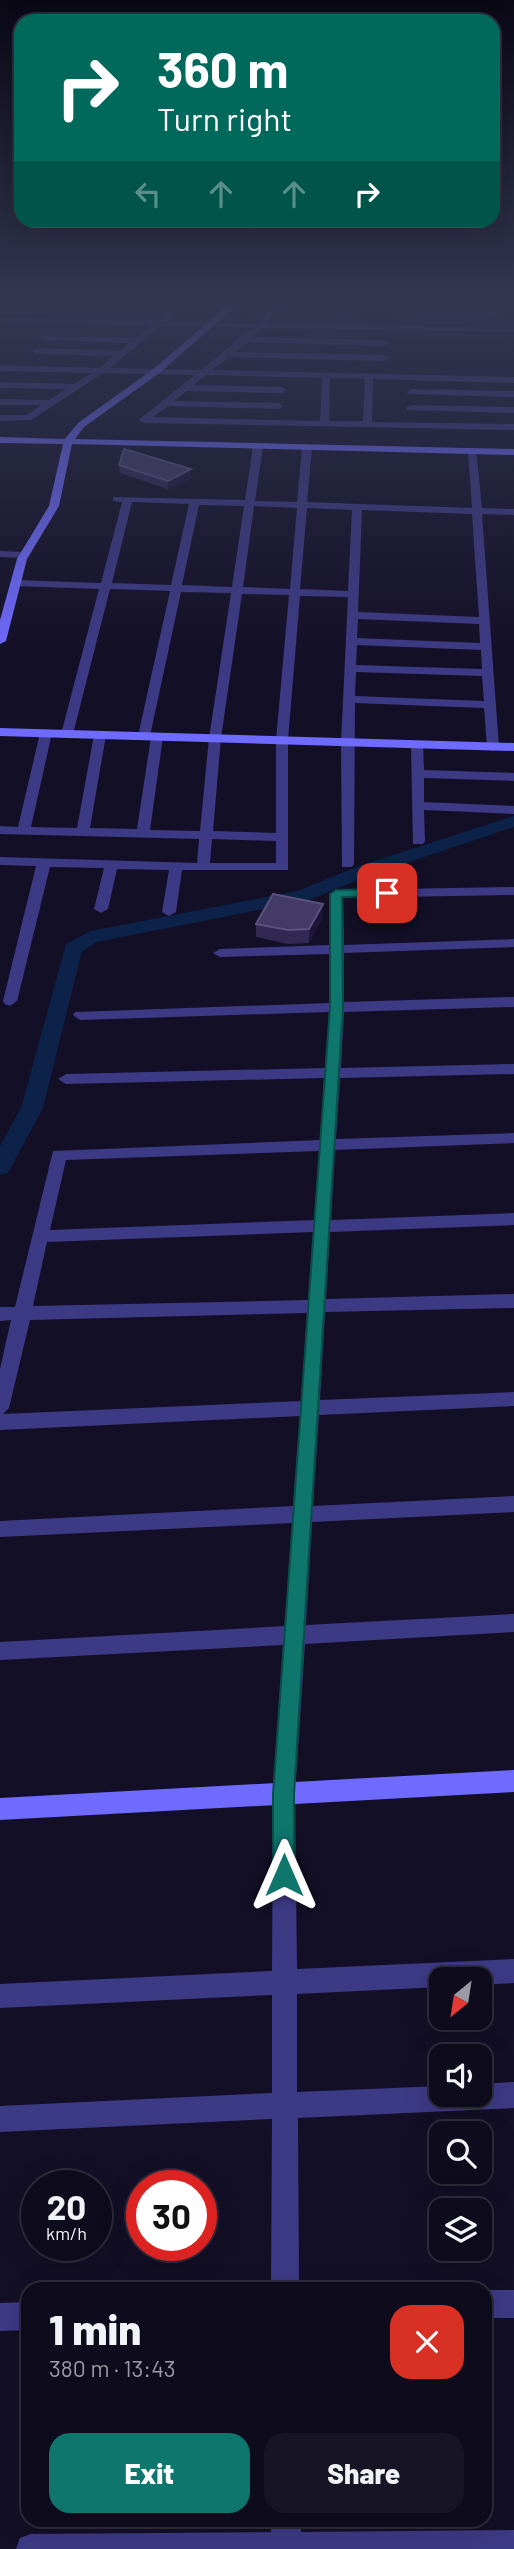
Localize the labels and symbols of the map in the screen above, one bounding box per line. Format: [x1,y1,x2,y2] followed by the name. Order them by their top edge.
[357,863,417,923] pin
[247,1838,321,1912] position arrow
[429,1967,492,2030] north arrow
[126,2170,217,2261] speed limit sign: 30

